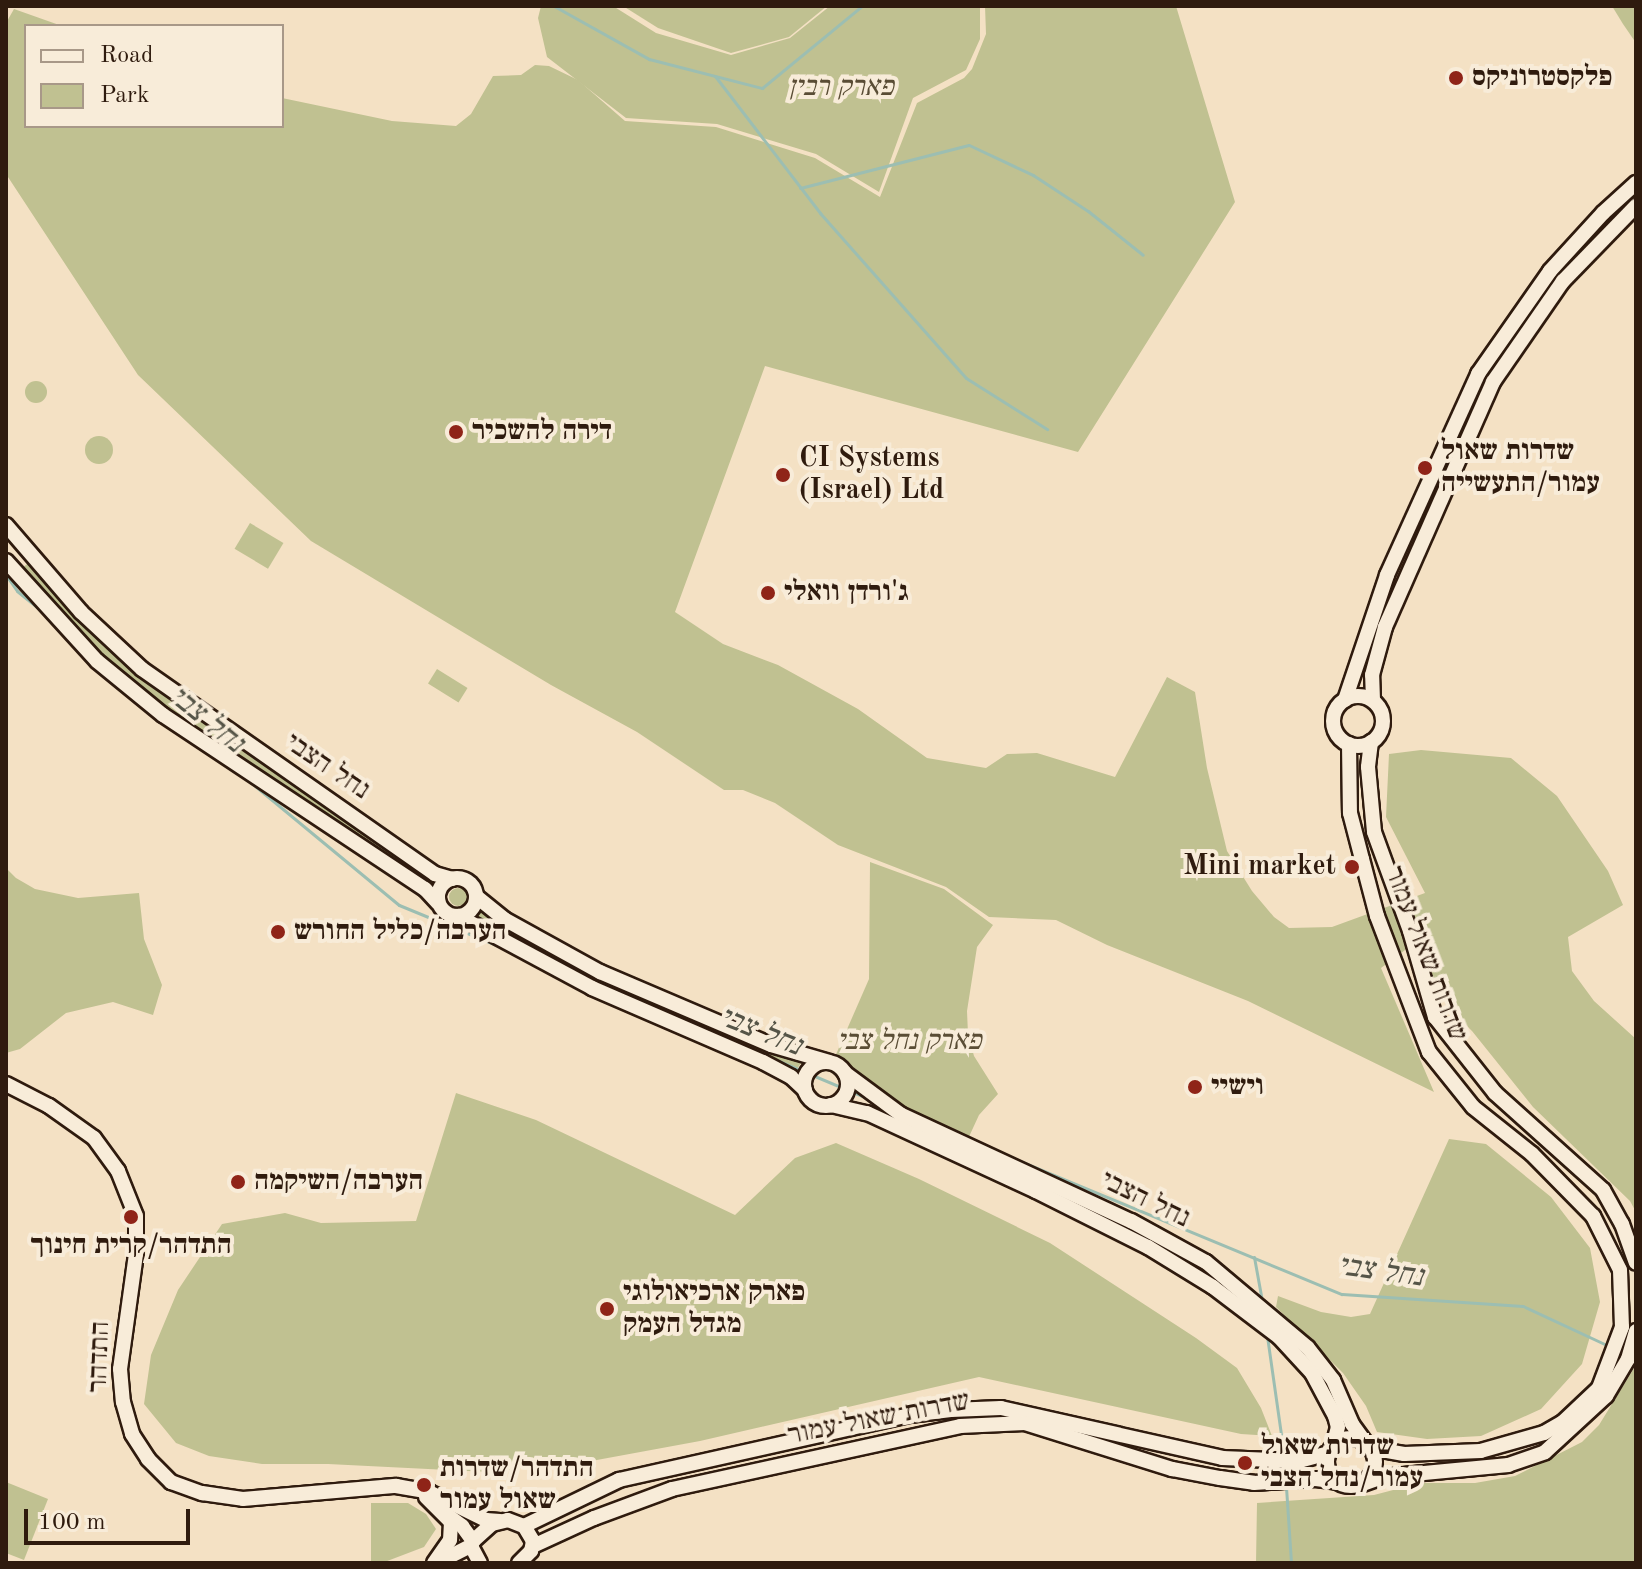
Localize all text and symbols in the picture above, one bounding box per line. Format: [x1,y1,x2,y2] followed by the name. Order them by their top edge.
[24,24,284,128] legend
[100,44,153,68] text: Road
[1472,61,1612,95] place label: פלקסטרוניקס
[1447,69,1465,87] marker: פלקסטרוניקס
[788,71,894,105] park label: פארק רבין
[100,84,149,108] text: Park
[472,415,612,449] place label: דירה להשכיר
[447,423,465,441] marker: דירה להשכיר
[1441,435,1600,501] place label: שדרות שאול עמור/התעשייה
[799,442,944,508] place label: CI Systems (Israel) Ltd
[1416,459,1434,477] marker: שדרות שאול עמור/התעשייה
[774,466,792,484] marker: CI Systems (Israel) Ltd
[784,576,909,610] place label: ג'ורדן וואלי
[759,584,777,602] marker: ג'ורדן וואלי
[161,679,251,761] water label: נחל צבי
[278,726,376,808] street label: נחל הצבי
[1183,850,1336,884] place label: Mini market
[1343,858,1361,876] marker: Mini market
[1376,862,1474,1046] street label: שדרות שאול עמור
[294,915,506,949] place label: הערבה/כליל החורש
[269,923,287,941] marker: הערבה/כליל החורש
[713,999,807,1065] water label: נחל צבי
[837,1025,981,1059] park label: פארק נחל צבי
[1211,1070,1264,1104] place label: וישיי
[1186,1078,1204,1096] marker: וישיי
[1095,1164,1195,1236] street label: נחל הצבי
[254,1165,423,1199] place label: הערבה/השיקמה
[229,1173,247,1191] marker: הערבה/השיקמה
[122,1208,140,1226] marker: התדהר/קרית חינוך
[30,1229,232,1263] place label: התדהר/קרית חינוך
[1335,1248,1425,1296] water label: נחל צבי
[623,1276,805,1342] place label: פארק ארכיאולוגי מגדל העמק
[598,1300,616,1318] marker: פארק ארכיאולוגי מגדל העמק
[82,1321,118,1393] street label: התדהר
[785,1385,973,1453] street label: שדרות שאול עמור
[1261,1430,1423,1496] place label: שדרות שאול עמור/נחל הצבי
[440,1452,594,1518] place label: התדהר/שדרות שאול עמור
[1236,1454,1254,1472] marker: שדרות שאול עמור/נחל הצבי
[415,1476,433,1494] marker: התדהר/שדרות שאול עמור
[28,1493,194,1543] scale bar
[38,1511,106,1535] text: 100 m

